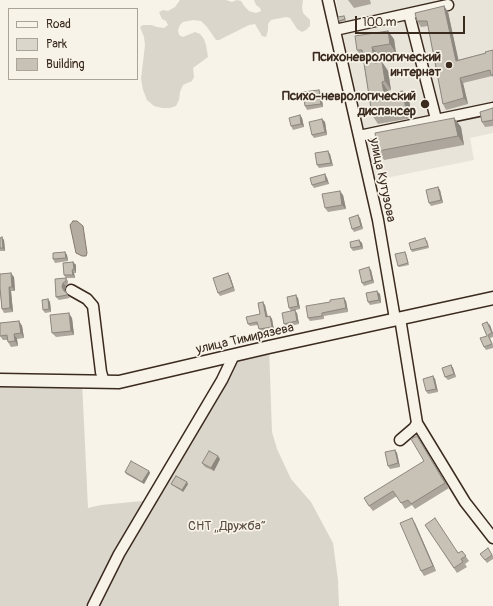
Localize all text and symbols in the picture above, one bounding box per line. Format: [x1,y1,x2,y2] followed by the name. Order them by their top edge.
[8,8,138,80] legend
[357,8,467,34] scale bar
[362,15,396,30] text: 100 m
[46,17,71,32] text: Road
[46,37,67,52] text: Park
[313,50,441,81] place label: Психоневрологический интернат
[46,57,85,72] text: Building
[444,60,454,70] marker: Психоневрологический интернат
[282,89,416,120] place label: Психо-неврологический диспансер
[419,98,431,110] marker: Психо-неврологический диспансер
[365,136,399,224] street label: улица Кутузова
[195,320,295,358] street label: улица Тимирязева
[188,519,266,535] park label: СНТ „Дружба“

